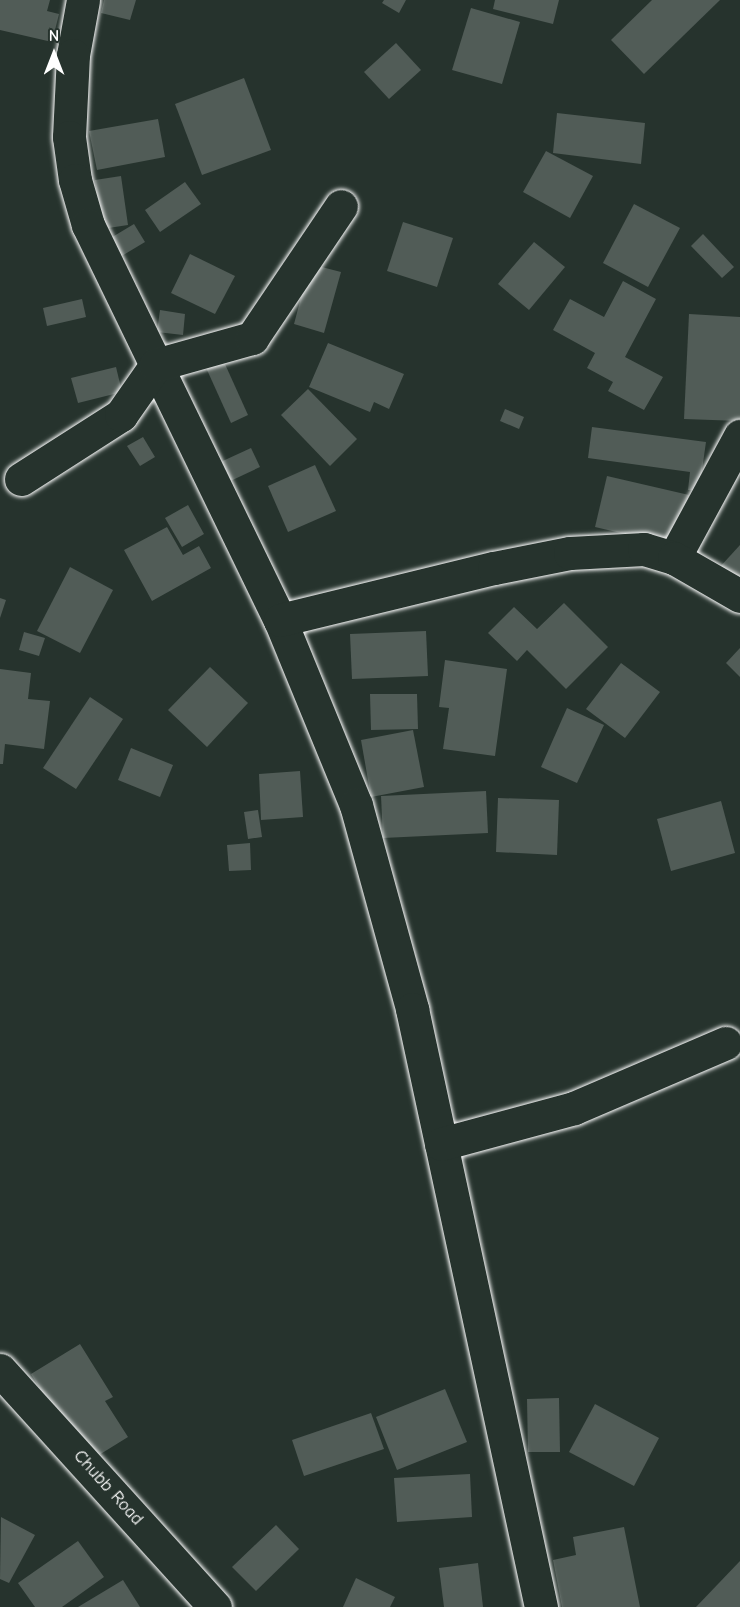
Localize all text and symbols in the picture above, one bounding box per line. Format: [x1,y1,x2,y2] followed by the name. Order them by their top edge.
[24,24,84,84] north arrow
[49,27,59,45] text: N
[69,1446,147,1530] street label: Chubb Road

